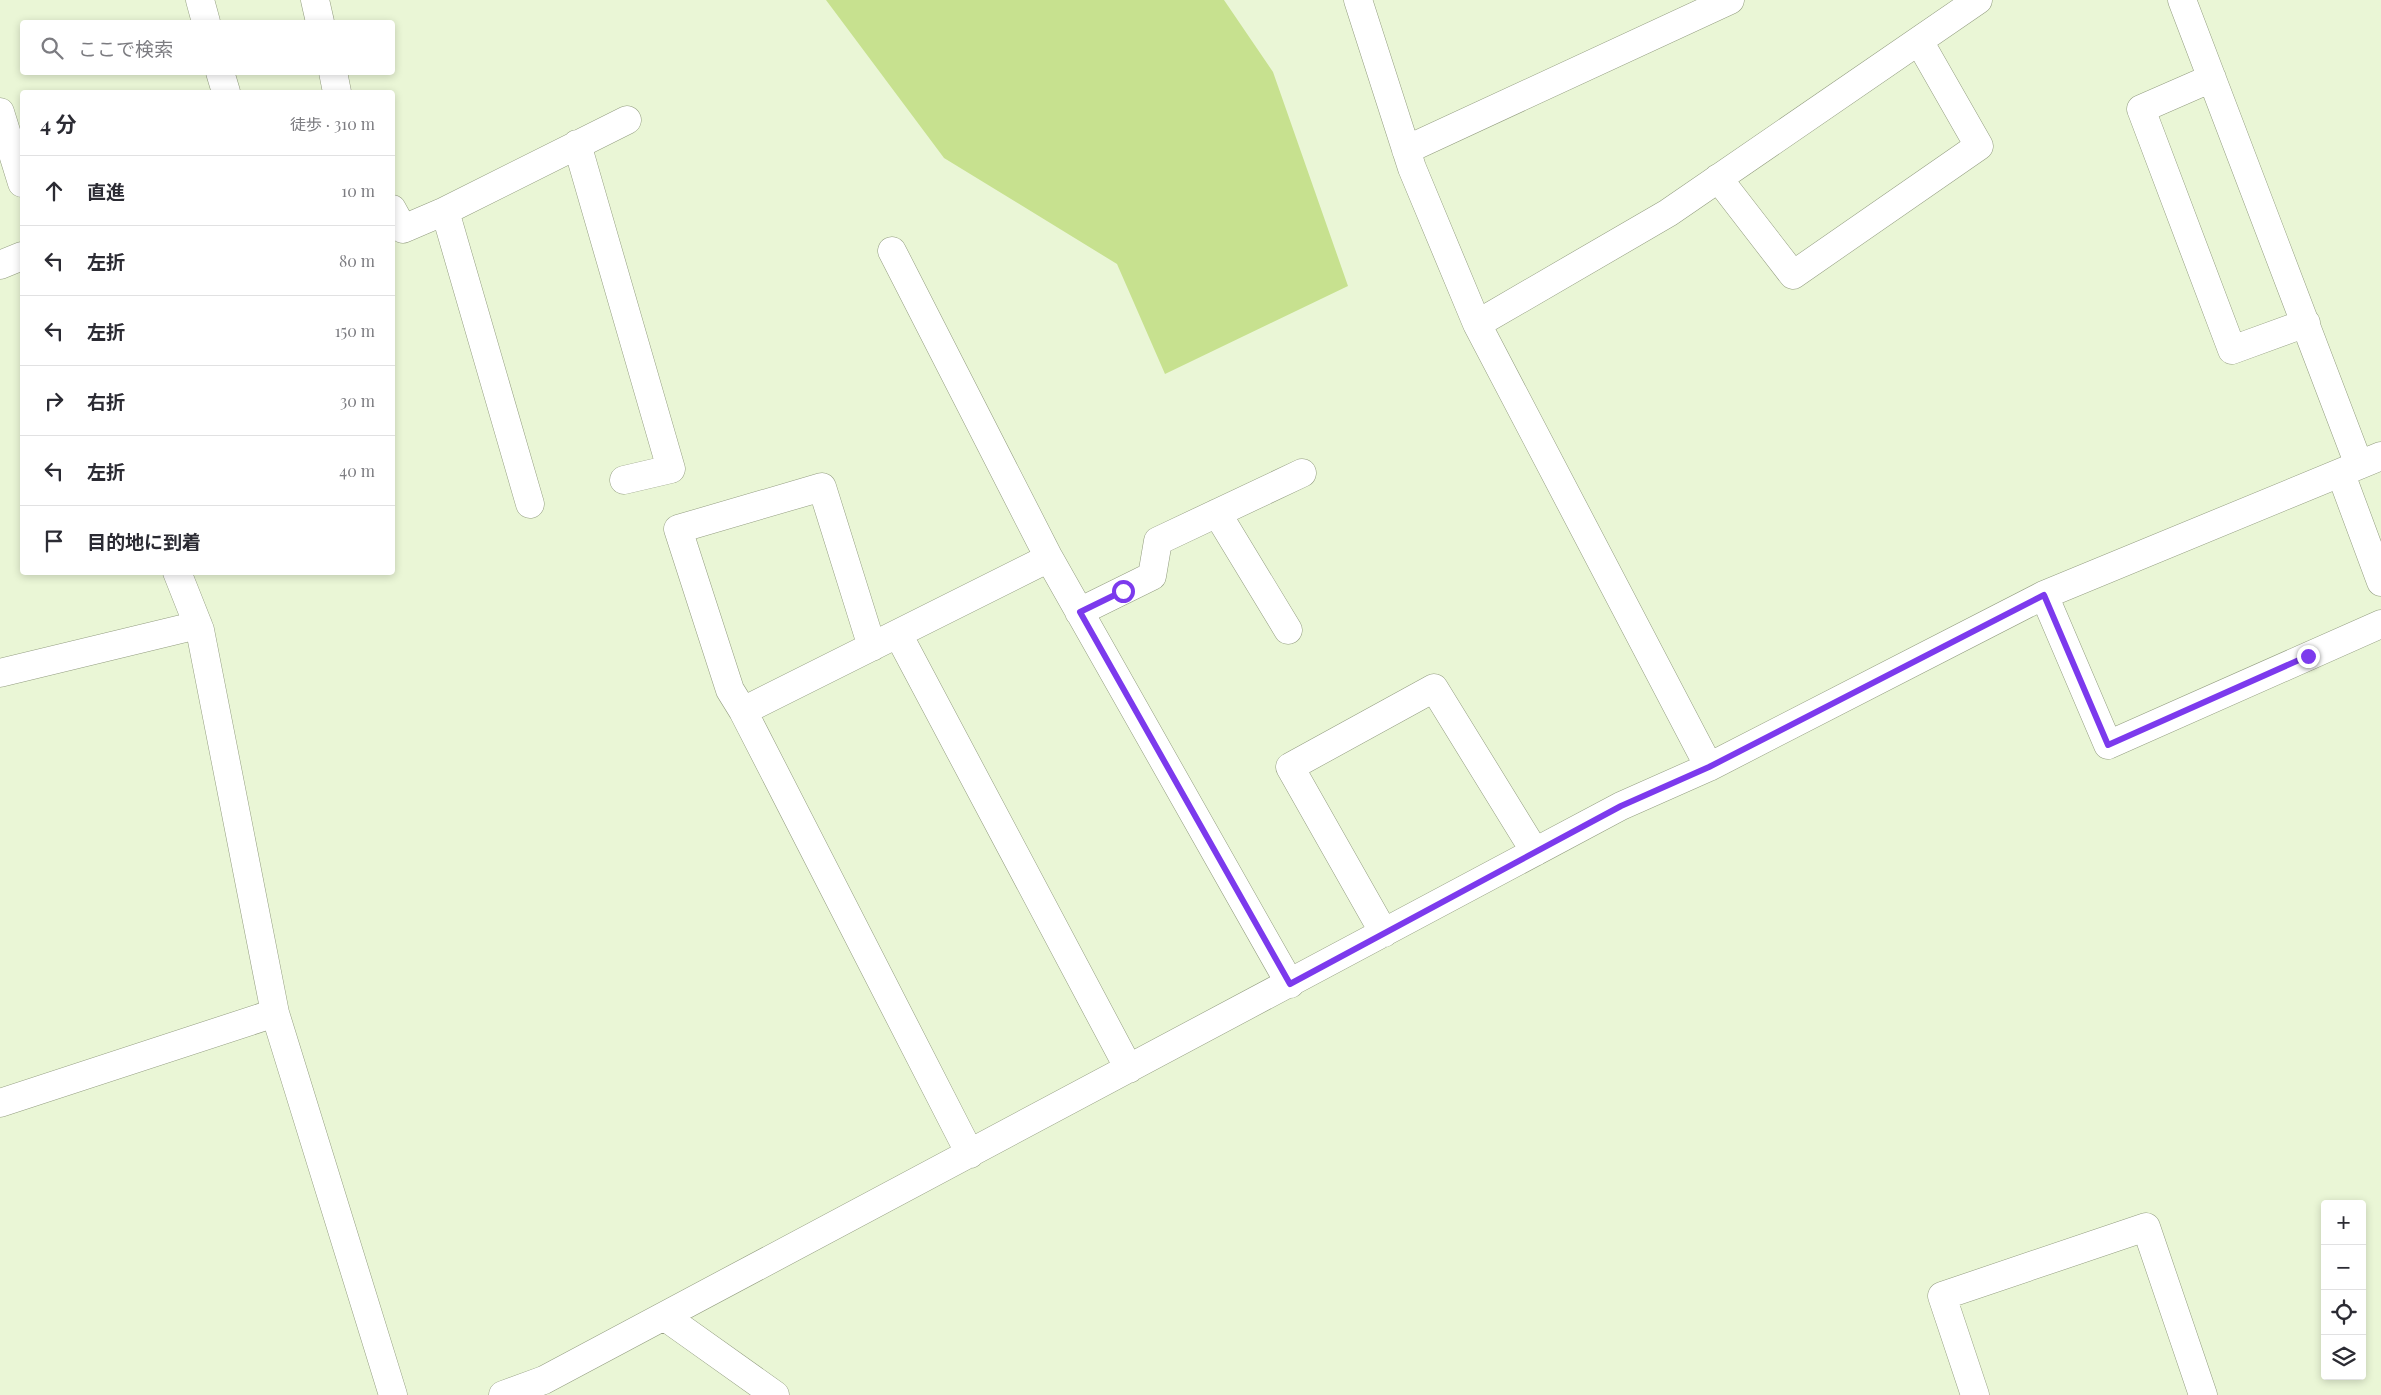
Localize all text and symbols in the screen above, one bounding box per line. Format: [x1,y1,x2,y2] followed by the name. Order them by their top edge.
[20,20,395,75] search box
[38,34,66,62] icon: search
[78,35,173,61] text: ここで検索
[40,109,77,137] text: 4 分
[290,113,375,134] text: 徒歩 · 310 m
[40,177,68,205] icon: ahead
[87,178,125,204] text: 直進
[341,180,375,201] text: 10 m
[40,247,68,275] icon: left
[87,248,125,274] text: 左折
[339,250,375,271] text: 80 m
[40,317,68,345] icon: left
[87,318,125,344] text: 左折
[335,320,375,341] text: 150 m
[40,387,68,415] icon: right
[87,388,125,414] text: 右折
[340,390,375,411] text: 30 m
[40,457,68,485] icon: left
[87,458,125,484] text: 左折
[339,460,375,481] text: 40 m
[40,527,68,555] icon: arrive
[87,528,201,554] text: 目的地に到着
[1112,580,1135,603] route start
[2297,645,2320,668] route end
[2321,1200,2366,1380] map controls
[2321,1200,2366,1245] button: +
[2321,1245,2366,1290] button: −
[2321,1290,2366,1335] button: locate
[2321,1335,2366,1380] button: layers

